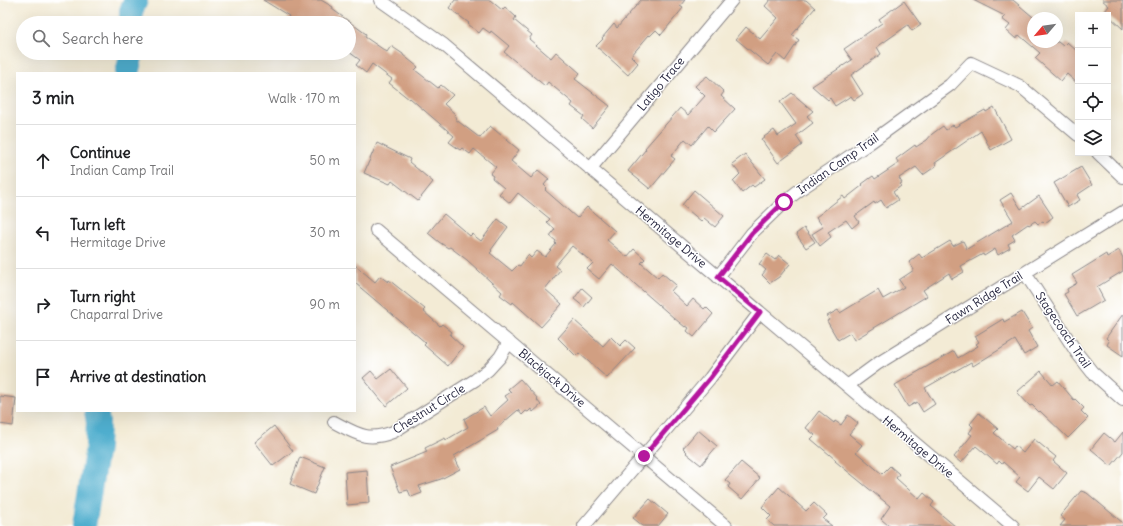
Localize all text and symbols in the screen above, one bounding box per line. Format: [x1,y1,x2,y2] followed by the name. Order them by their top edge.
[1027,12,1063,48] north arrow
[1075,12,1111,156] map controls
[1075,12,1111,48] button: +
[16,16,356,60] search box
[30,27,52,49] icon: search
[62,29,143,48] text: Search here
[1075,48,1111,84] button: −
[634,54,687,114] street label: Latigo Trace
[1075,84,1111,120] button: locate
[32,87,74,109] text: 3 min
[268,90,340,107] text: Walk · 170 m
[1075,120,1111,156] button: layers
[794,130,881,197] street label: Indian Camp Trail
[70,143,131,162] text: Continue
[32,150,54,172] icon: ahead
[309,152,340,169] text: 50 m
[70,162,174,179] text: Indian Camp Trail
[775,193,793,211] route start
[633,202,710,271] street label: Hermitage Drive
[70,215,125,234] text: Turn left
[32,222,54,244] icon: left
[310,224,340,241] text: 30 m
[70,234,166,251] text: Hermitage Drive
[942,268,1025,327] street label: Fawn Ridge Trail
[70,287,135,306] text: Turn right
[1032,289,1094,371] street label: Stagecoach Trail
[32,294,54,316] icon: right
[309,296,340,313] text: 90 m
[70,306,163,323] text: Chaparral Drive
[516,345,589,410] street label: Blackjack Drive
[32,366,54,388] icon: arrive
[70,367,206,386] text: Arrive at destination
[390,380,468,437] street label: Chestnut Circle
[880,412,957,481] street label: Hermitage Drive
[635,447,653,465] route end

